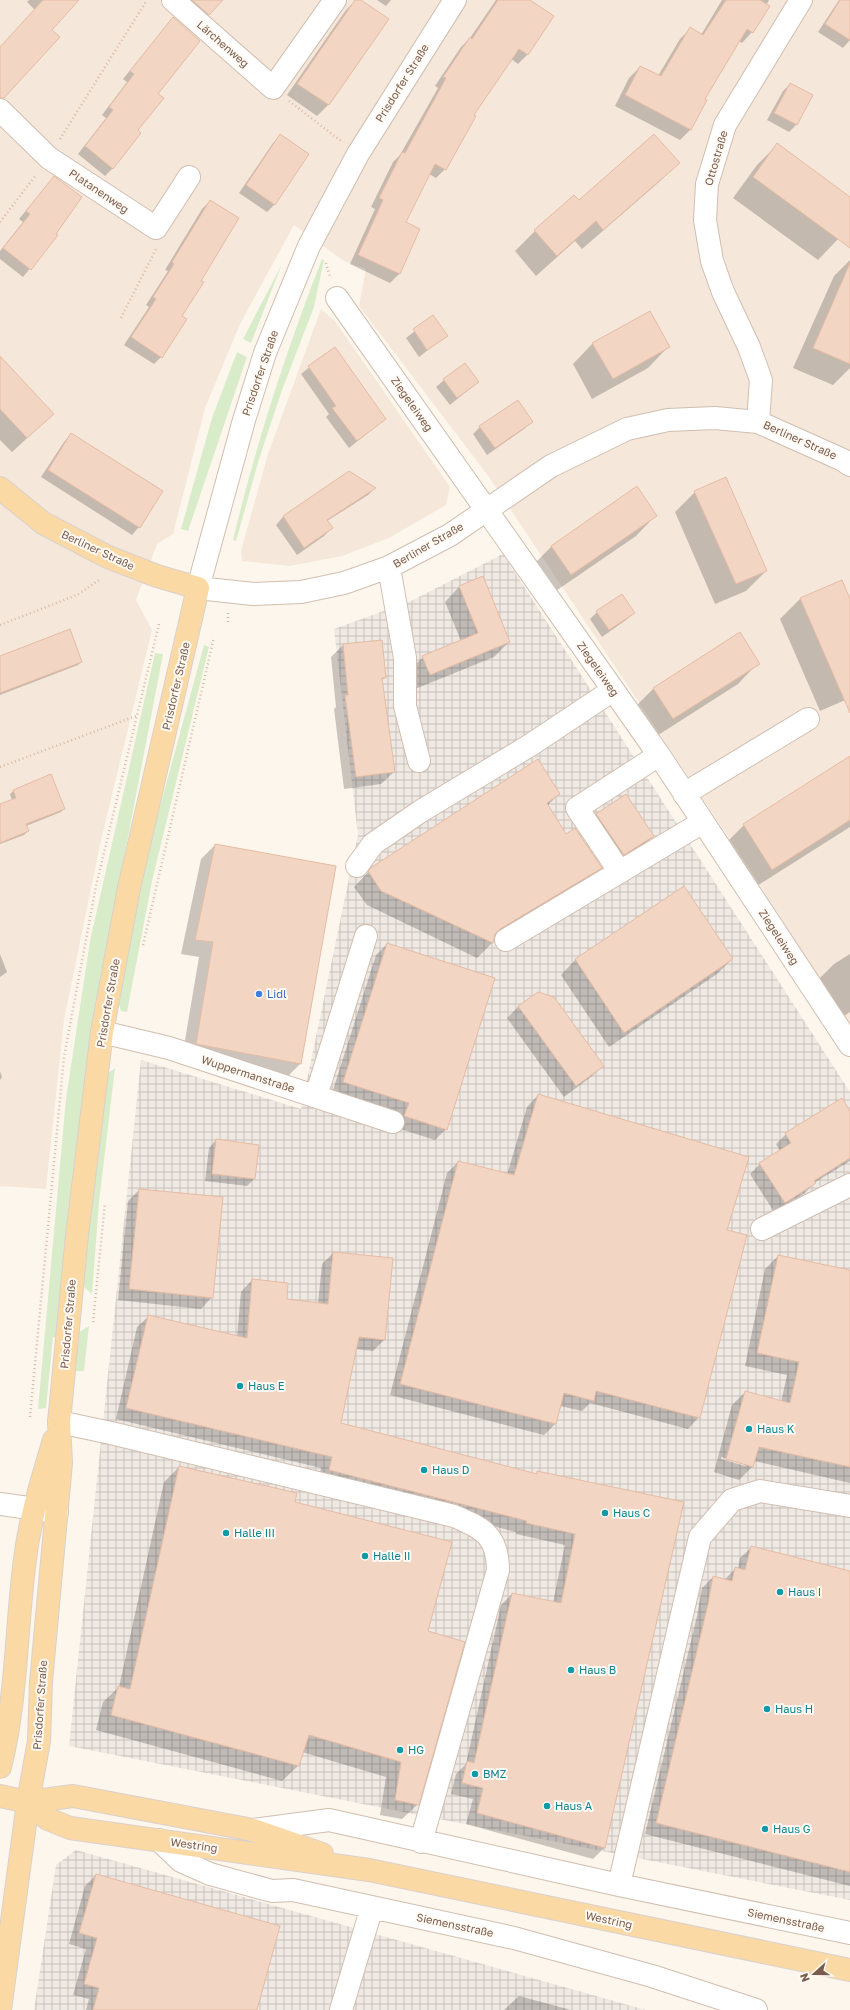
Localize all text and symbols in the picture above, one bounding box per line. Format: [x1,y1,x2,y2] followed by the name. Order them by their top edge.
[195,18,252,70] street label: Lärchenweg
[372,41,431,124] street label: Prisdorfer Straße
[701,129,730,187] street label: Ottostraße
[67,166,132,215] street label: Platanenweg
[239,328,280,417] street label: Prisdorfer Straße
[389,374,436,434] street label: Ziegeleiweg
[761,418,839,462] street label: Berliner Straße
[390,519,465,570] street label: Berliner Straße
[60,527,137,572] street label: Berliner Straße
[575,639,622,699] street label: Ziegeleiweg
[159,641,192,731] street label: Prisdorfer Straße
[757,906,802,967] street label: Ziegeleiweg
[93,958,122,1048] street label: Prisdorfer Straße
[267,987,287,1000] place label: Lidl
[254,989,264,999] marker: Lidl
[200,1052,296,1095] street label: Wuppermanstraße
[57,1279,78,1369] street label: Prisdorfer Straße
[248,1379,285,1392] place label: Haus E
[235,1381,245,1391] marker: Haus E
[757,1422,795,1435] place label: Haus K
[744,1424,754,1434] marker: Haus K
[432,1463,470,1476] place label: Haus D
[419,1465,429,1475] marker: Haus D
[613,1506,650,1519] place label: Haus C
[600,1508,610,1518] marker: Haus C
[234,1526,275,1539] place label: Halle III
[221,1528,231,1538] marker: Halle III
[373,1549,411,1562] place label: Halle II
[360,1551,370,1561] marker: Halle II
[788,1585,821,1598] place label: Haus I
[775,1587,785,1597] marker: Haus I
[30,1660,49,1750] street label: Prisdorfer Straße
[579,1663,616,1676] place label: Haus B
[566,1665,576,1675] marker: Haus B
[775,1702,813,1715] place label: Haus H
[762,1704,772,1714] marker: Haus H
[408,1743,424,1756] place label: HG
[395,1745,405,1755] marker: HG
[483,1767,507,1780] place label: BMZ
[470,1769,480,1779] marker: BMZ
[555,1799,593,1812] place label: Haus A
[542,1801,552,1811] marker: Haus A
[773,1822,811,1835] place label: Haus G
[760,1824,770,1834] marker: Haus G
[170,1835,218,1854] street label: Westring
[746,1905,826,1934] street label: Siemensstraße
[585,1908,634,1931] street label: Westring
[415,1910,495,1939] street label: Siemensstraße
[794,1954,834,1994] north arrow
[797,1972,812,1984] text: N

